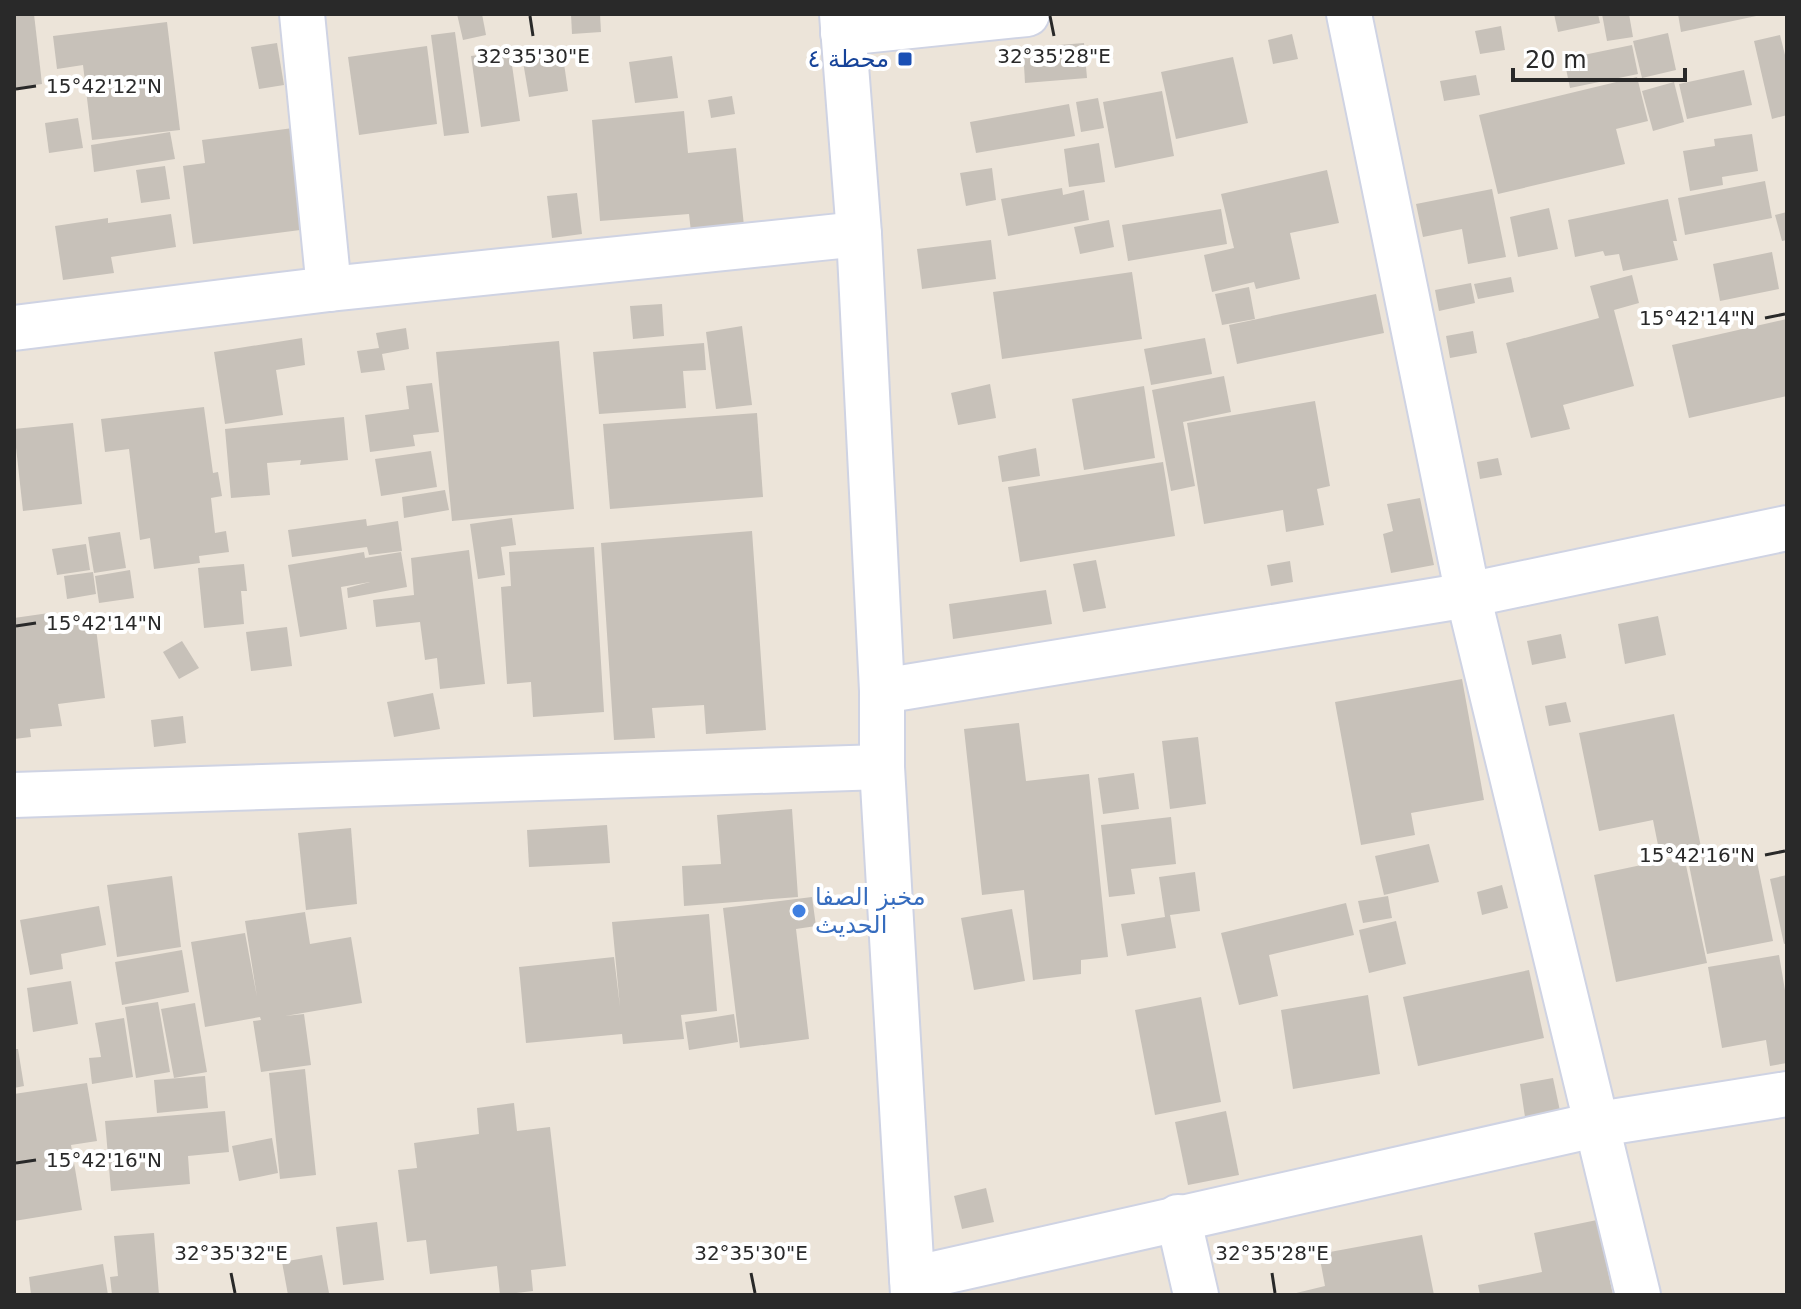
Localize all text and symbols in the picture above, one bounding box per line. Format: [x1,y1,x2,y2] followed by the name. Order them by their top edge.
[1513,32,1685,82] scale bar
[476,44,590,68] text: 32°35'30"E
[997,44,1111,68] text: 32°35'28"E
[808,45,889,73] place label: محطة ٤
[1525,46,1587,74] text: 20 m
[896,50,914,68] marker: محطة ٤
[46,74,162,98] text: 15°42'12"N
[1639,306,1755,330] text: 15°42'14"N
[46,611,162,635] text: 15°42'14"N
[1639,843,1755,867] text: 15°42'16"N
[815,883,926,939] place label: مخبز الصفا الحديث
[790,902,808,920] marker: مخبز الصفا الحديث
[46,1148,162,1172] text: 15°42'16"N
[174,1241,288,1265] text: 32°35'32"E
[694,1241,808,1265] text: 32°35'30"E
[1215,1241,1329,1265] text: 32°35'28"E

